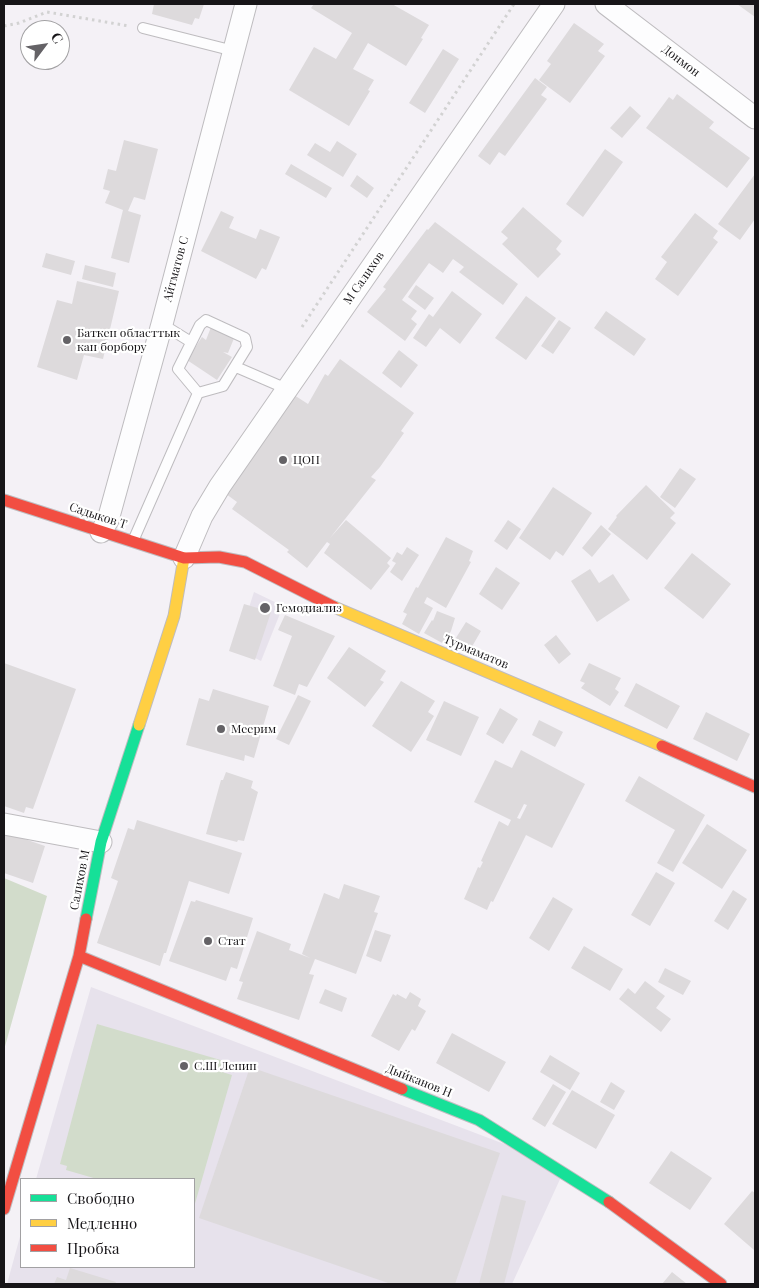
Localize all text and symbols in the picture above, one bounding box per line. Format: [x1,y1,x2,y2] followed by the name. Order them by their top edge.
[20,20,70,70] north arrow
[47,28,68,47] text: С
[659,42,703,80] street label: Донмон
[160,235,192,303] street label: Айтматов С
[341,249,387,307] street label: М Салихов
[77,326,180,354] place label: Баткен областтык кан борбору
[61,334,73,346] marker: Баткен областтык кан борбору
[293,453,320,467] place label: ЦОН
[277,454,289,466] marker: ЦОН
[67,500,129,532] street label: Садыков Т
[258,601,272,615] marker: Гемодиализ
[276,601,342,615] place label: Гемодиализ
[441,632,511,672] street label: Турмаматов
[231,722,276,736] place label: Меерим
[215,723,227,735] marker: Меерим
[67,849,93,911] street label: Салихов М
[218,934,246,948] place label: Стат
[202,935,214,947] marker: Стат
[194,1059,257,1073] place label: С.Ш Ленин
[178,1060,190,1072] marker: С.Ш Ленин
[384,1061,454,1101] street label: Дыйканов Н
[20,1178,195,1268] legend
[67,1188,135,1208] text: Свободно
[67,1213,137,1233] text: Медленно
[67,1238,120,1258] text: Пробка

